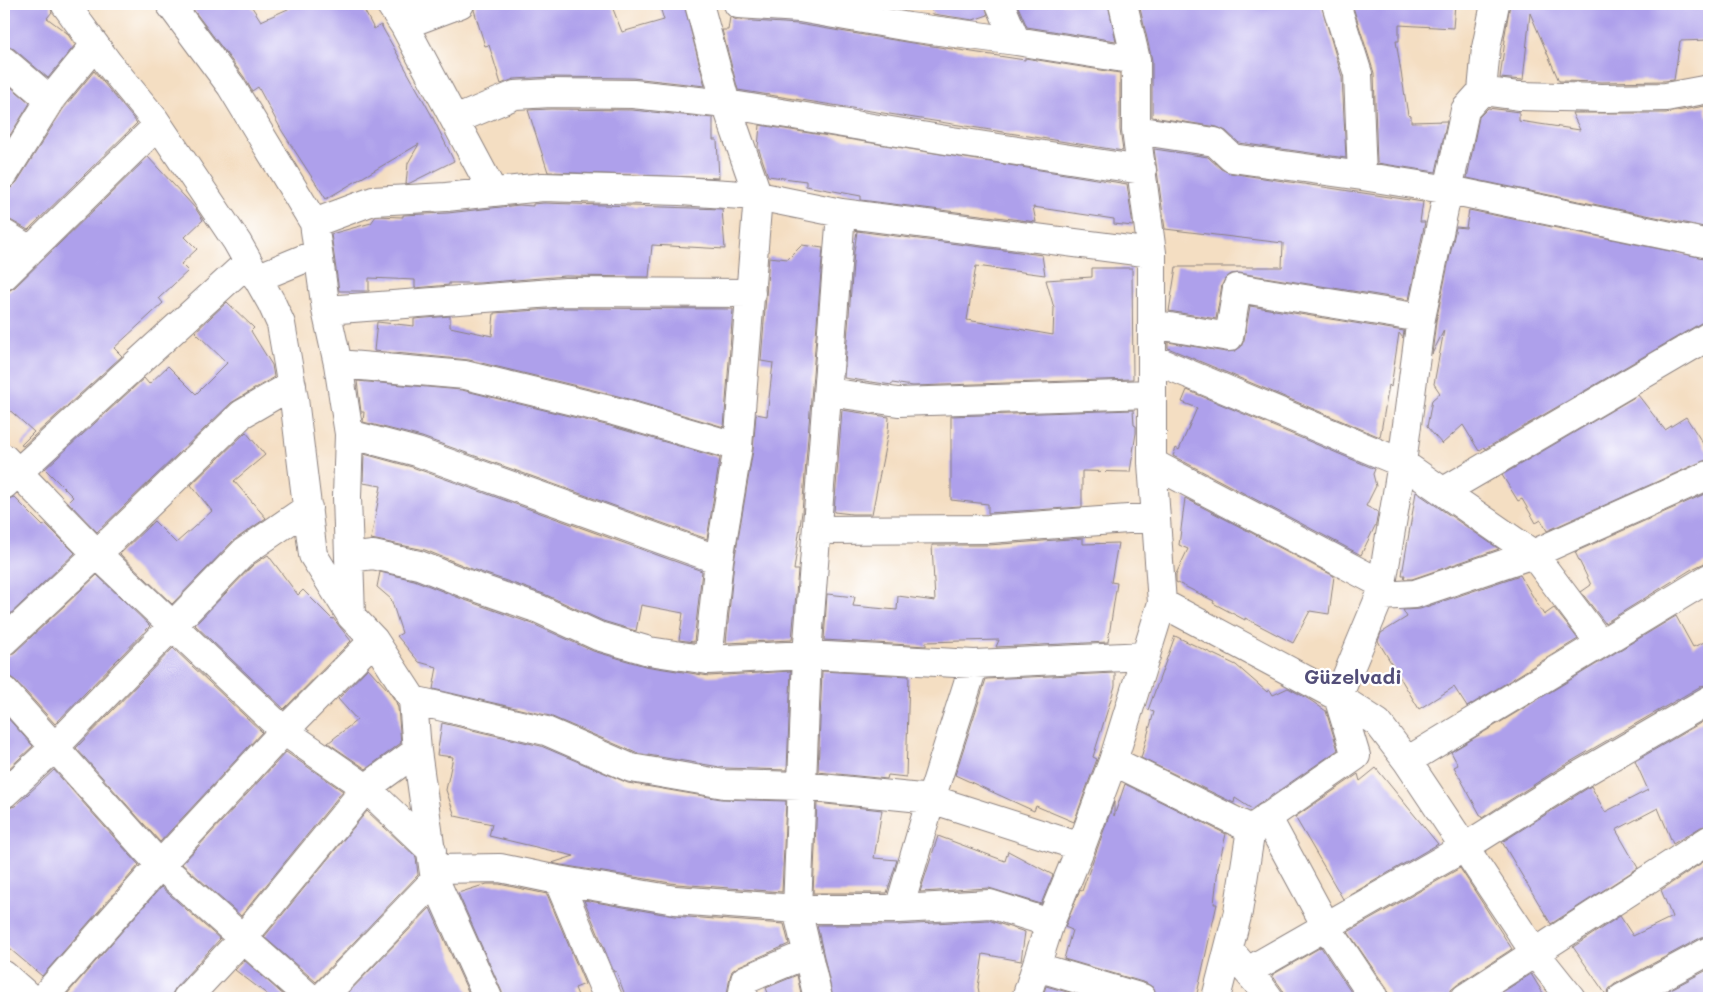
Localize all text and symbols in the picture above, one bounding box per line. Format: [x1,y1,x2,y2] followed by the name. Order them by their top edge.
[1304,663,1402,689] district label: Güzelvadi

